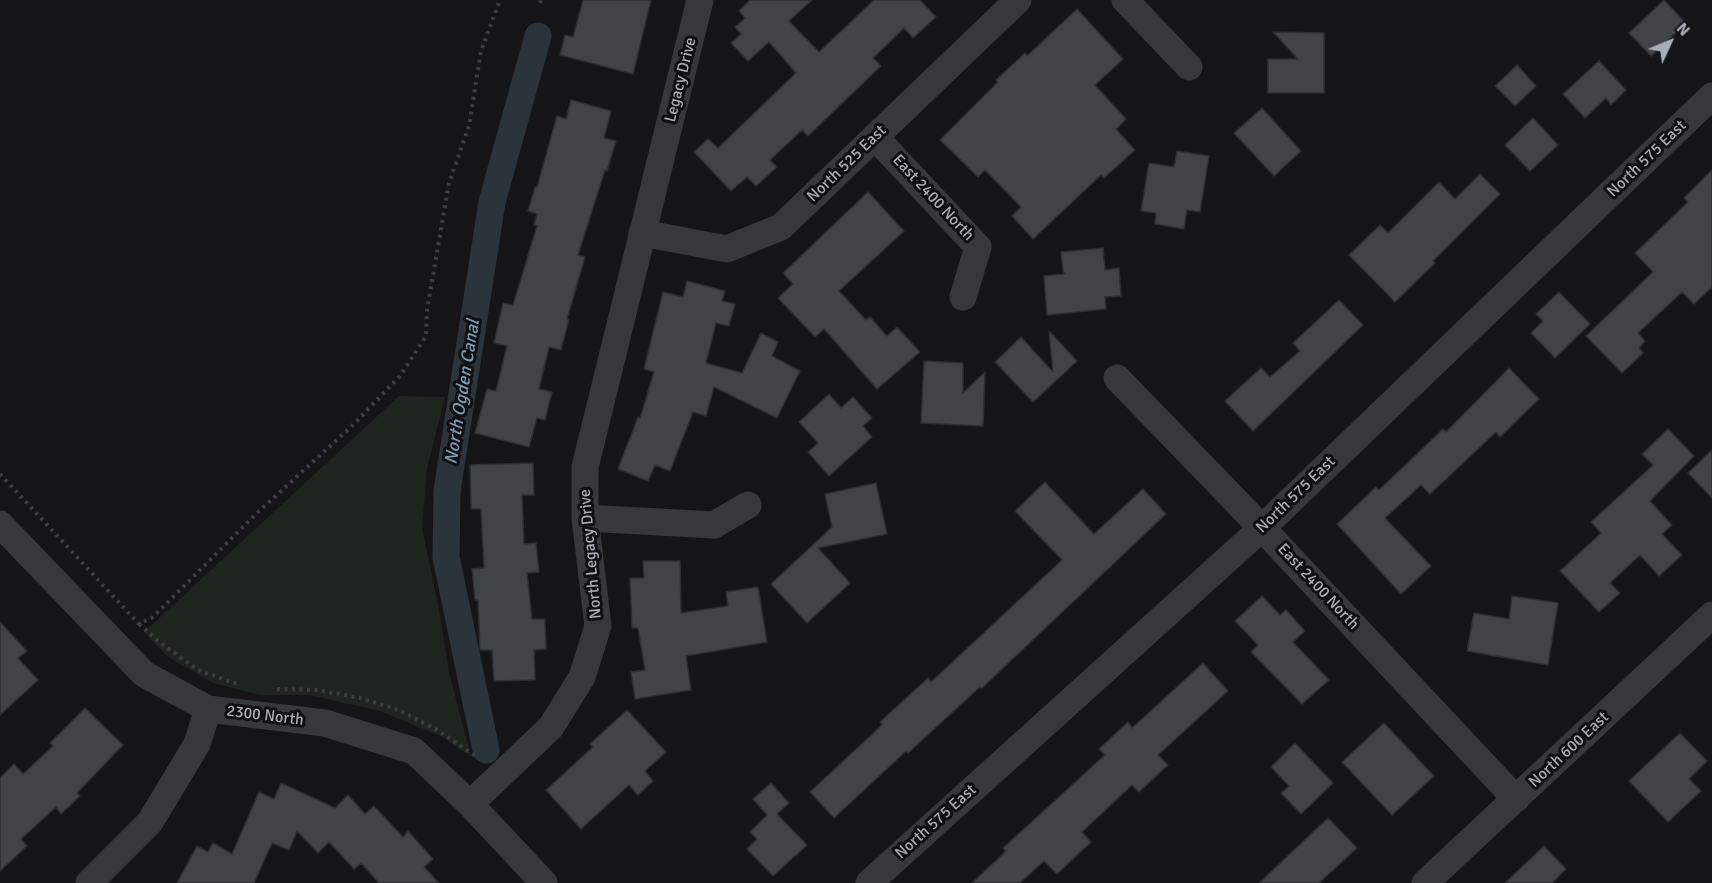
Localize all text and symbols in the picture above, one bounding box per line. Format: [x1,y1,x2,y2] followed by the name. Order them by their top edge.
[1640,12,1700,72] north arrow
[1672,19,1694,40] text: N
[661,36,701,124] street label: Legacy Drive
[1604,117,1690,201] street label: North 575 East
[804,122,890,206] street label: North 525 East
[888,151,978,245] street label: East 2400 North
[441,318,485,466] water label: North Ogden Canal
[1253,453,1339,537] street label: North 575 East
[576,488,606,620] street label: North Legacy Drive
[1273,540,1363,634] street label: East 2400 North
[225,702,305,730] street label: 2300 North
[1525,708,1613,792] street label: North 600 East
[892,781,980,863] street label: North 575 East

